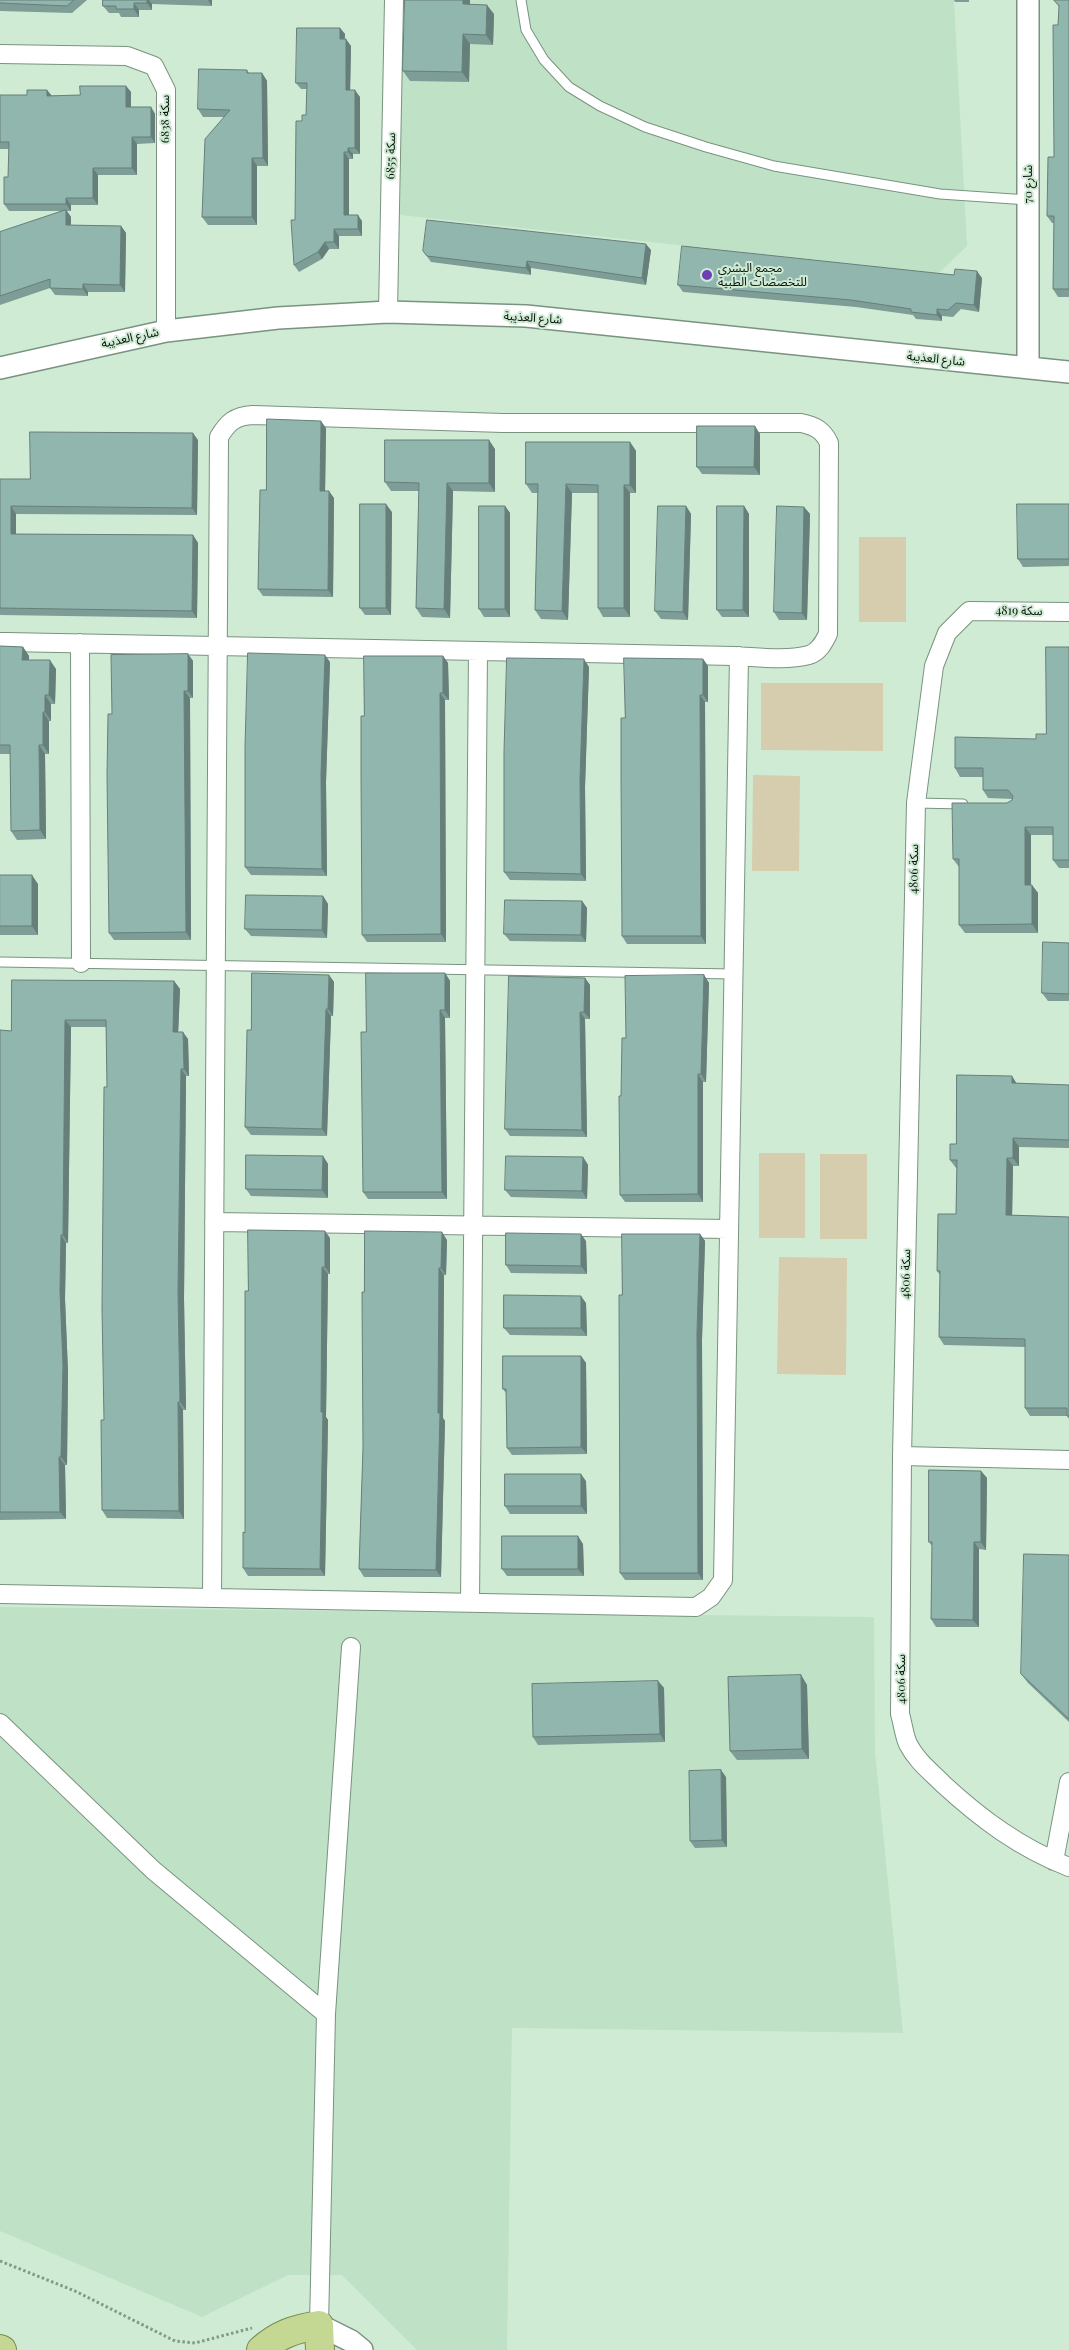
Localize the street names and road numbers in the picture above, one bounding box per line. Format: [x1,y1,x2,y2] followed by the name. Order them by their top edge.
[158,95,172,143] street label: سكة 6838
[383,133,399,179] street label: سكة 6855
[1021,165,1035,203] street label: شارع 70
[503,309,563,327] street label: شارع العذيبة
[100,325,160,351] street label: شارع العذيبة
[906,349,966,369] street label: شارع العذيبة
[995,603,1043,619] street label: سكة 4819
[906,844,922,894] street label: سكة 4806
[898,1249,914,1299] street label: سكة 4806
[894,1654,908,1704] street label: سكة 4806

